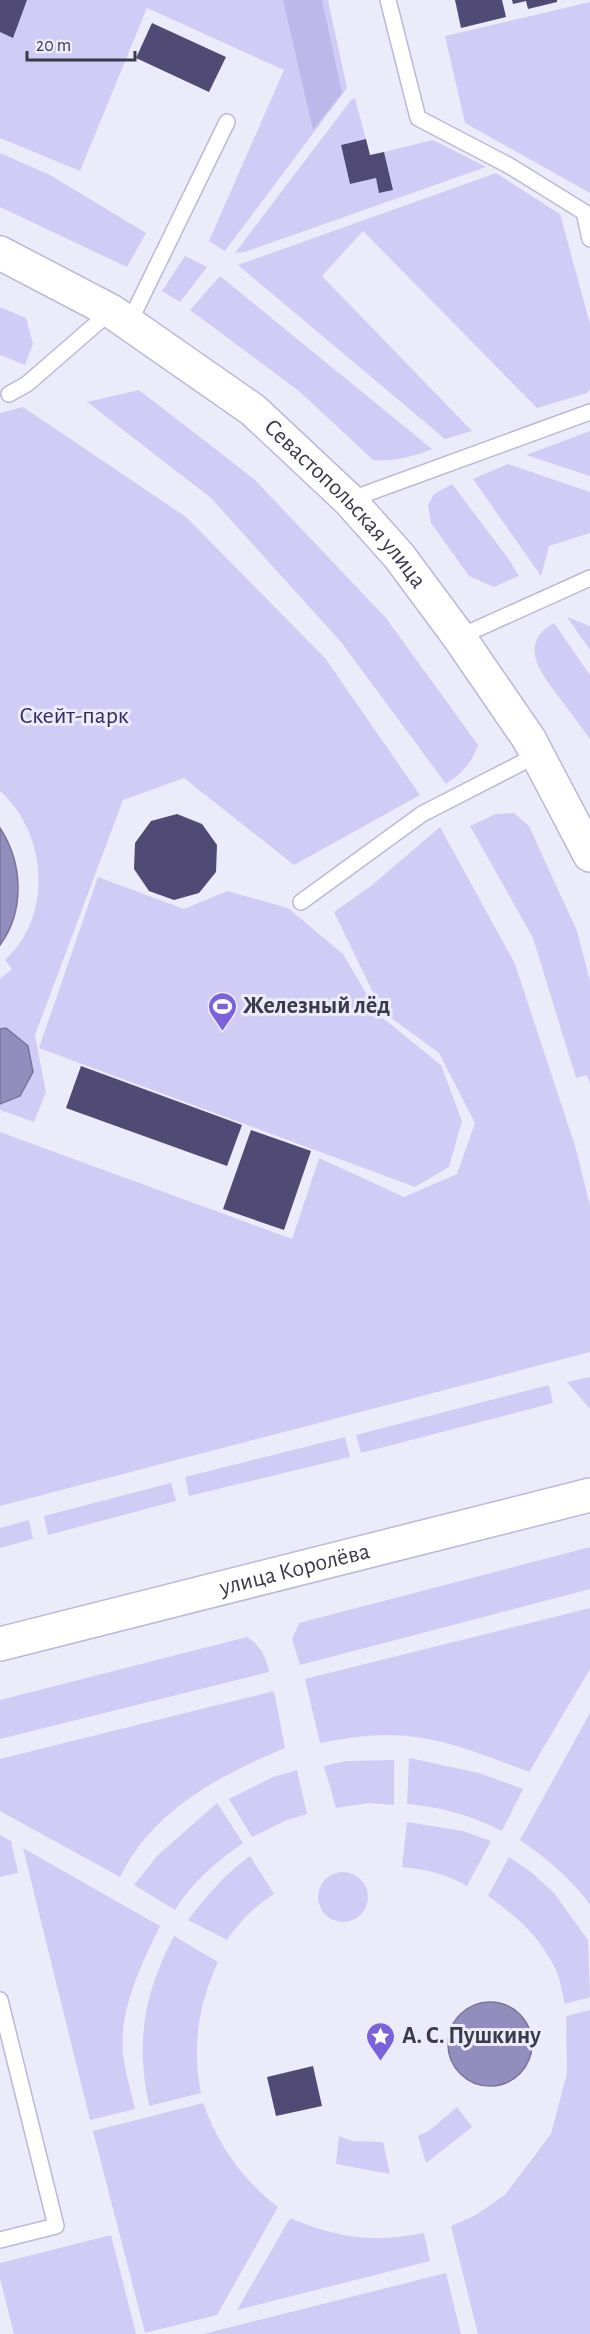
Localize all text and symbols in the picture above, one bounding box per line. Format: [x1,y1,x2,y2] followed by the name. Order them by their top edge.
[27,24,135,62] scale bar
[36,37,71,55] text: 20 m
[259,415,431,593] street label: Севастопольская улица
[19,704,129,728] park label: Скейт-парк
[206,990,238,1032] sports icon: Железный лёд
[243,994,390,1018] place label: Железный лёд
[216,1539,372,1600] street label: улица Королёва
[365,2020,397,2062] place icon: А. С. Пушкину
[402,2024,541,2048] place label: А. С. Пушкину

